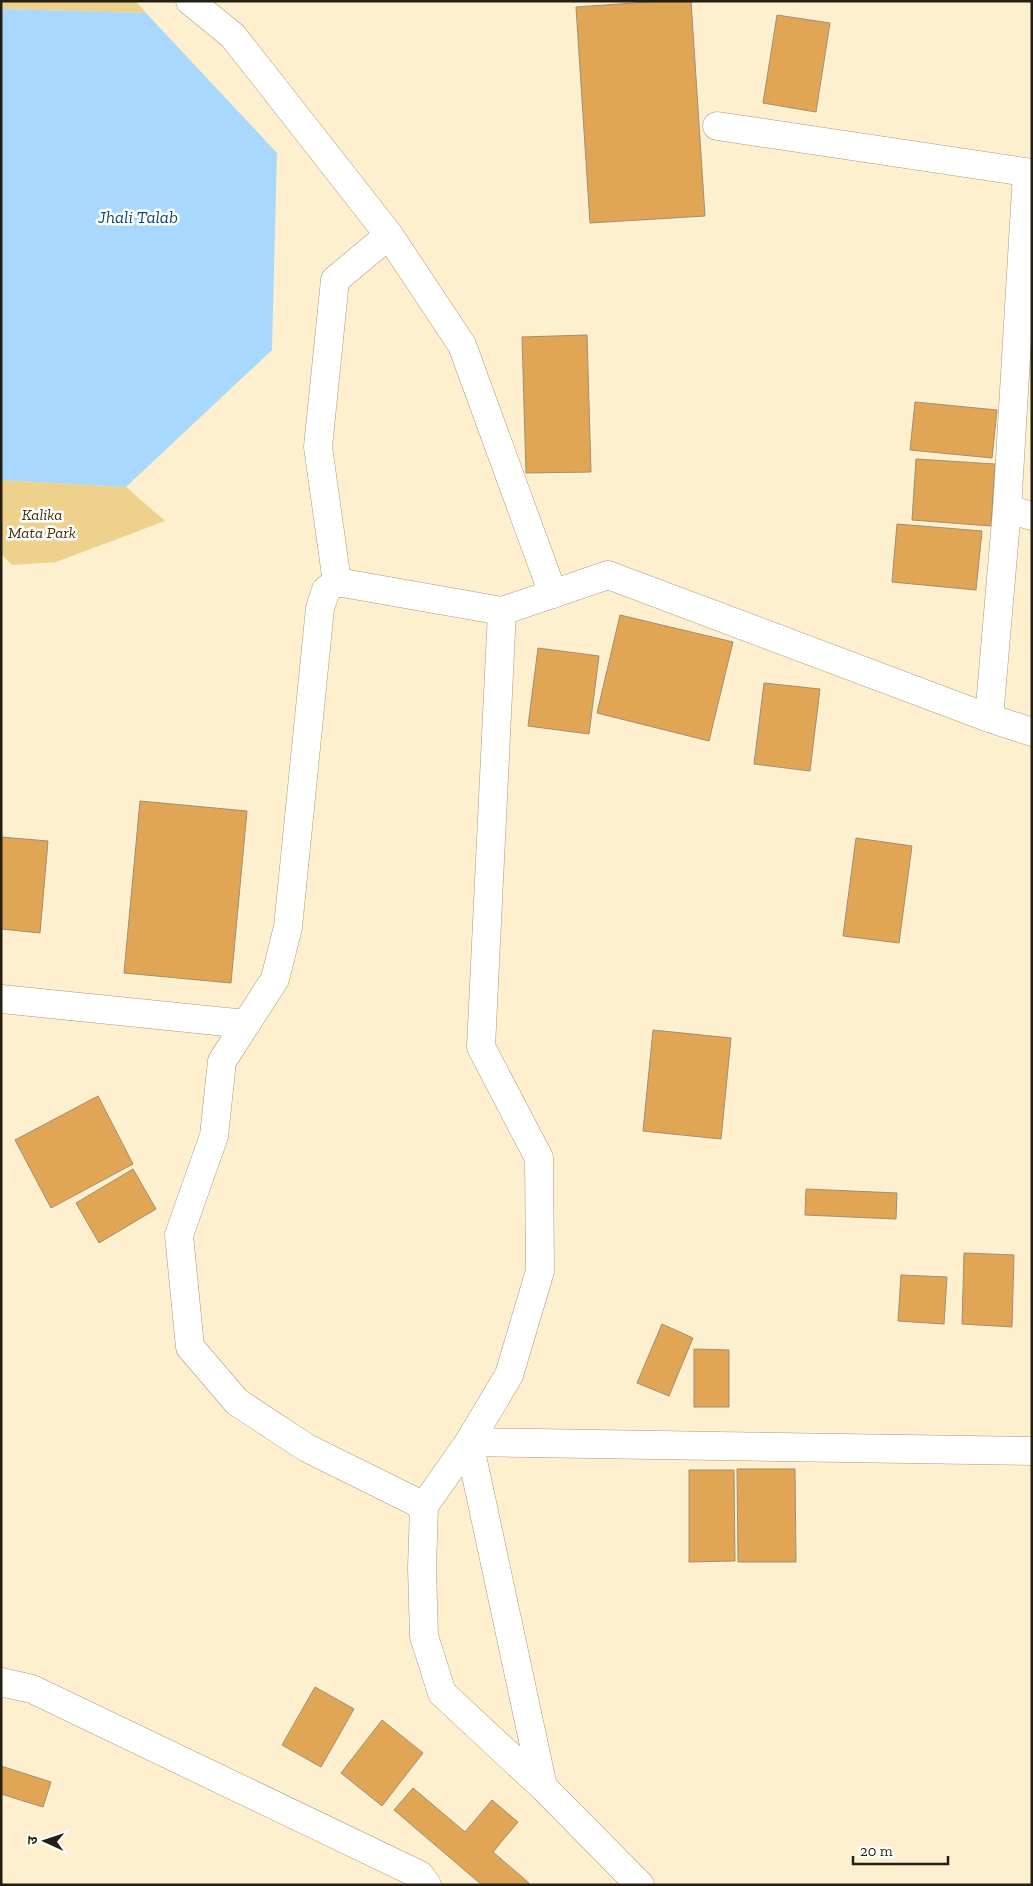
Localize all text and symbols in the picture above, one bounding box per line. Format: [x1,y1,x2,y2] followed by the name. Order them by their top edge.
[97,206,178,228] water label: Jhali Talab
[8,505,76,542] park label: Kalika Mata Park
[20,1816,70,1866] north arrow
[853,1834,948,1866] scale bar
[24,1835,41,1845] text: उ
[860,1842,893,1860] text: 20 m

